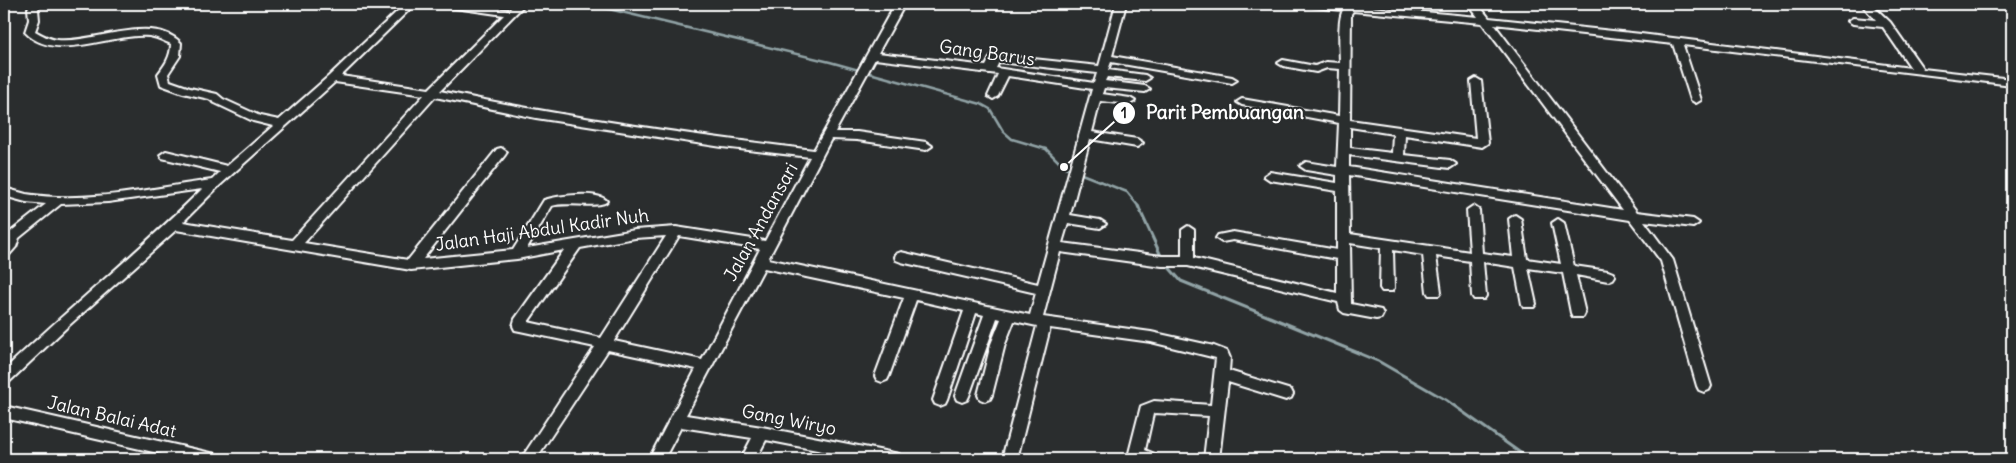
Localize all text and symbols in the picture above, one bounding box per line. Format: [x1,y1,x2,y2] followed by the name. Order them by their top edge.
[938,34,1036,71] street label: Gang Barus
[1111,96,1314,130] callout: Parit Pembuangan
[1146,100,1304,124] text: Parit Pembuangan
[1121,103,1127,122] text: 1
[719,159,803,285] street label: Jalan Andansari
[434,203,650,256] street label: Jalan Haji Abdul Kadir Nuh
[45,391,179,443] street label: Jalan Balai Adat
[740,399,838,440] street label: Gang Wiryo

